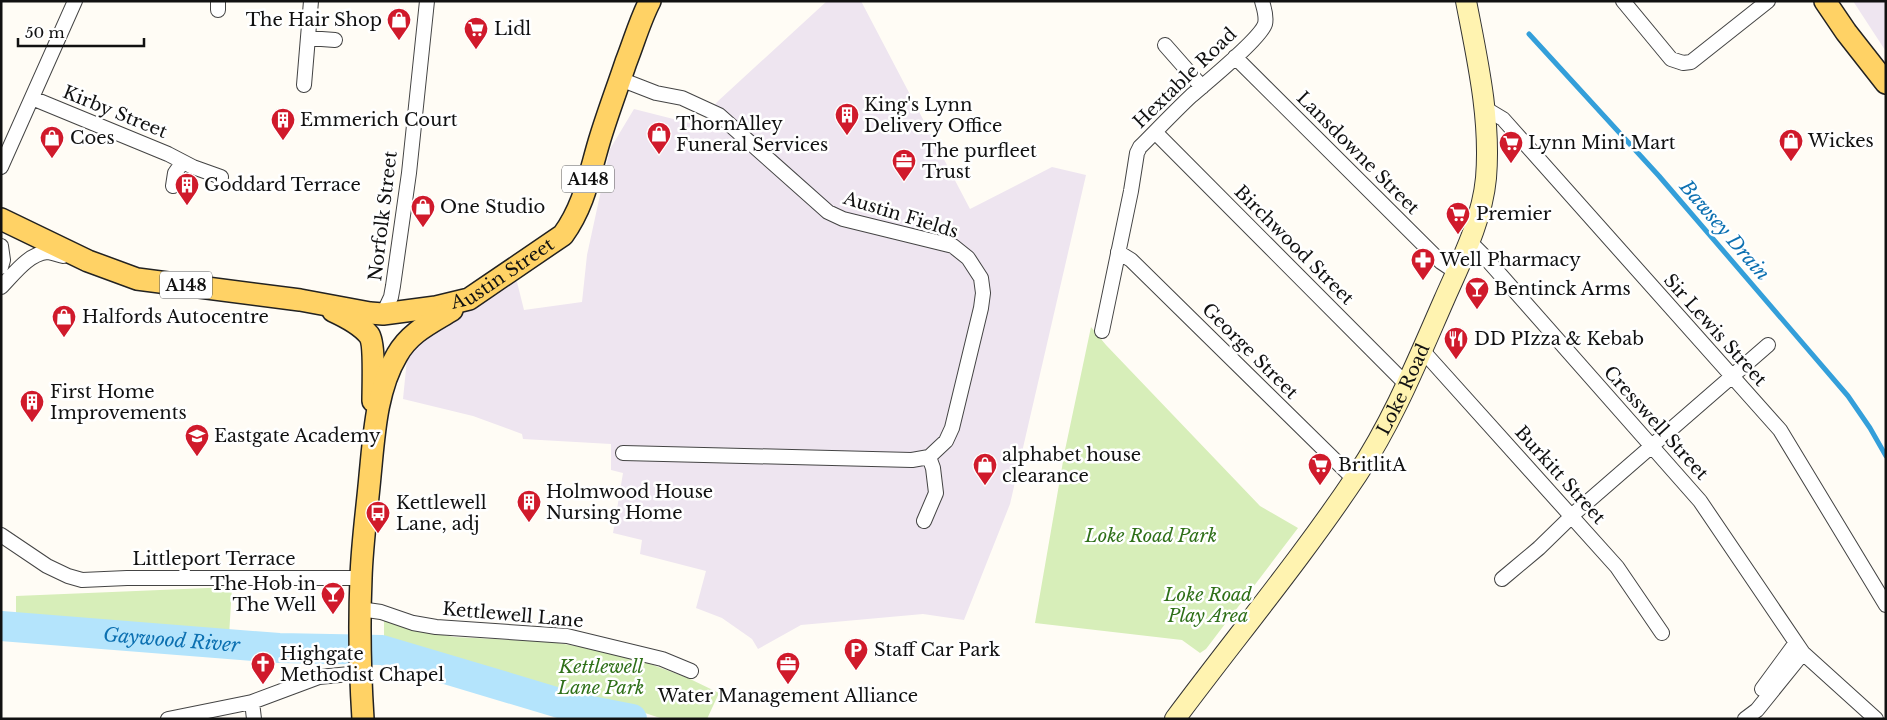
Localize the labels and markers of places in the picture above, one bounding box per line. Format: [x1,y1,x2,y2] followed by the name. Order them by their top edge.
[386,7,412,41] shop icon: The Hair Shop
[246,9,382,31] place label: The Hair Shop
[463,16,489,50] supermarket icon: Lidl
[494,18,531,40] place label: Lidl
[864,94,1002,137] place label: King's Lynn Delivery Office
[834,102,860,136] building icon: King's Lynn Delivery Office
[270,107,296,141] building icon: Emmerich Court
[300,109,458,131] place label: Emmerich Court
[676,113,828,156] place label: ThornAlley Funeral Services
[646,121,672,155] shop icon: ThornAlley Funeral Services
[39,125,65,159] shop icon: Coes
[70,127,115,149] place label: Coes
[1778,128,1804,162] shop icon: Wickes
[1498,130,1524,164] supermarket icon: Lynn Mini Mart
[1807,130,1874,152] place label: Wickes
[1528,132,1676,154] place label: Lynn Mini Mart
[922,140,1037,183] place label: The purfleet Trust
[891,148,917,182] office icon: The purfleet Trust
[174,172,200,206] building icon: Goddard Terrace
[204,174,361,196] place label: Goddard Terrace
[410,194,436,228] shop icon: One Studio
[440,196,545,218] place label: One Studio
[1445,201,1471,235] supermarket icon: Premier
[1476,203,1552,225] place label: Premier
[1410,247,1436,281] pharmacy icon: Well Pharmacy
[1439,249,1581,271] place label: Well Pharmacy
[1464,276,1490,310] bar icon: Bentinck Arms
[1494,278,1631,300] place label: Bentinck Arms
[51,304,77,338] shop icon: Halfords Autocentre
[82,306,269,328] place label: Halfords Autocentre
[1443,326,1469,360] restaurant icon: DD PIzza & Kebab
[1474,328,1644,350] place label: DD PIzza & Kebab
[50,381,187,424] place label: First Home Improvements
[19,389,45,423] building icon: First Home Improvements
[184,423,210,457] school or university icon: Eastgate Academy
[214,425,381,447] place label: Eastgate Academy
[1002,444,1141,487] place label: alphabet house clearance
[972,452,998,486] shop icon: alphabet house clearance
[1307,452,1333,486] supermarket icon: BritlitA
[1338,454,1407,476] place label: BritlitA
[546,481,713,524] place label: Holmwood House Nursing Home
[516,489,542,523] building icon: Holmwood House Nursing Home
[396,492,487,535] place label: Kettlewell Lane, adj
[365,500,391,534] bus stop icon: Kettlewell Lane, adj
[210,573,316,616] place label: The Hob in The Well
[320,581,346,615] bar icon: The Hob in The Well
[843,637,869,671] parking icon: Staff Car Park
[874,639,1000,661] place label: Staff Car Park
[280,643,444,686] place label: Highgate Methodist Chapel
[250,651,276,685] church icon: Highgate Methodist Chapel
[775,651,801,685] office icon: Water Management Alliance
[657,685,918,707] place label: Water Management Alliance

